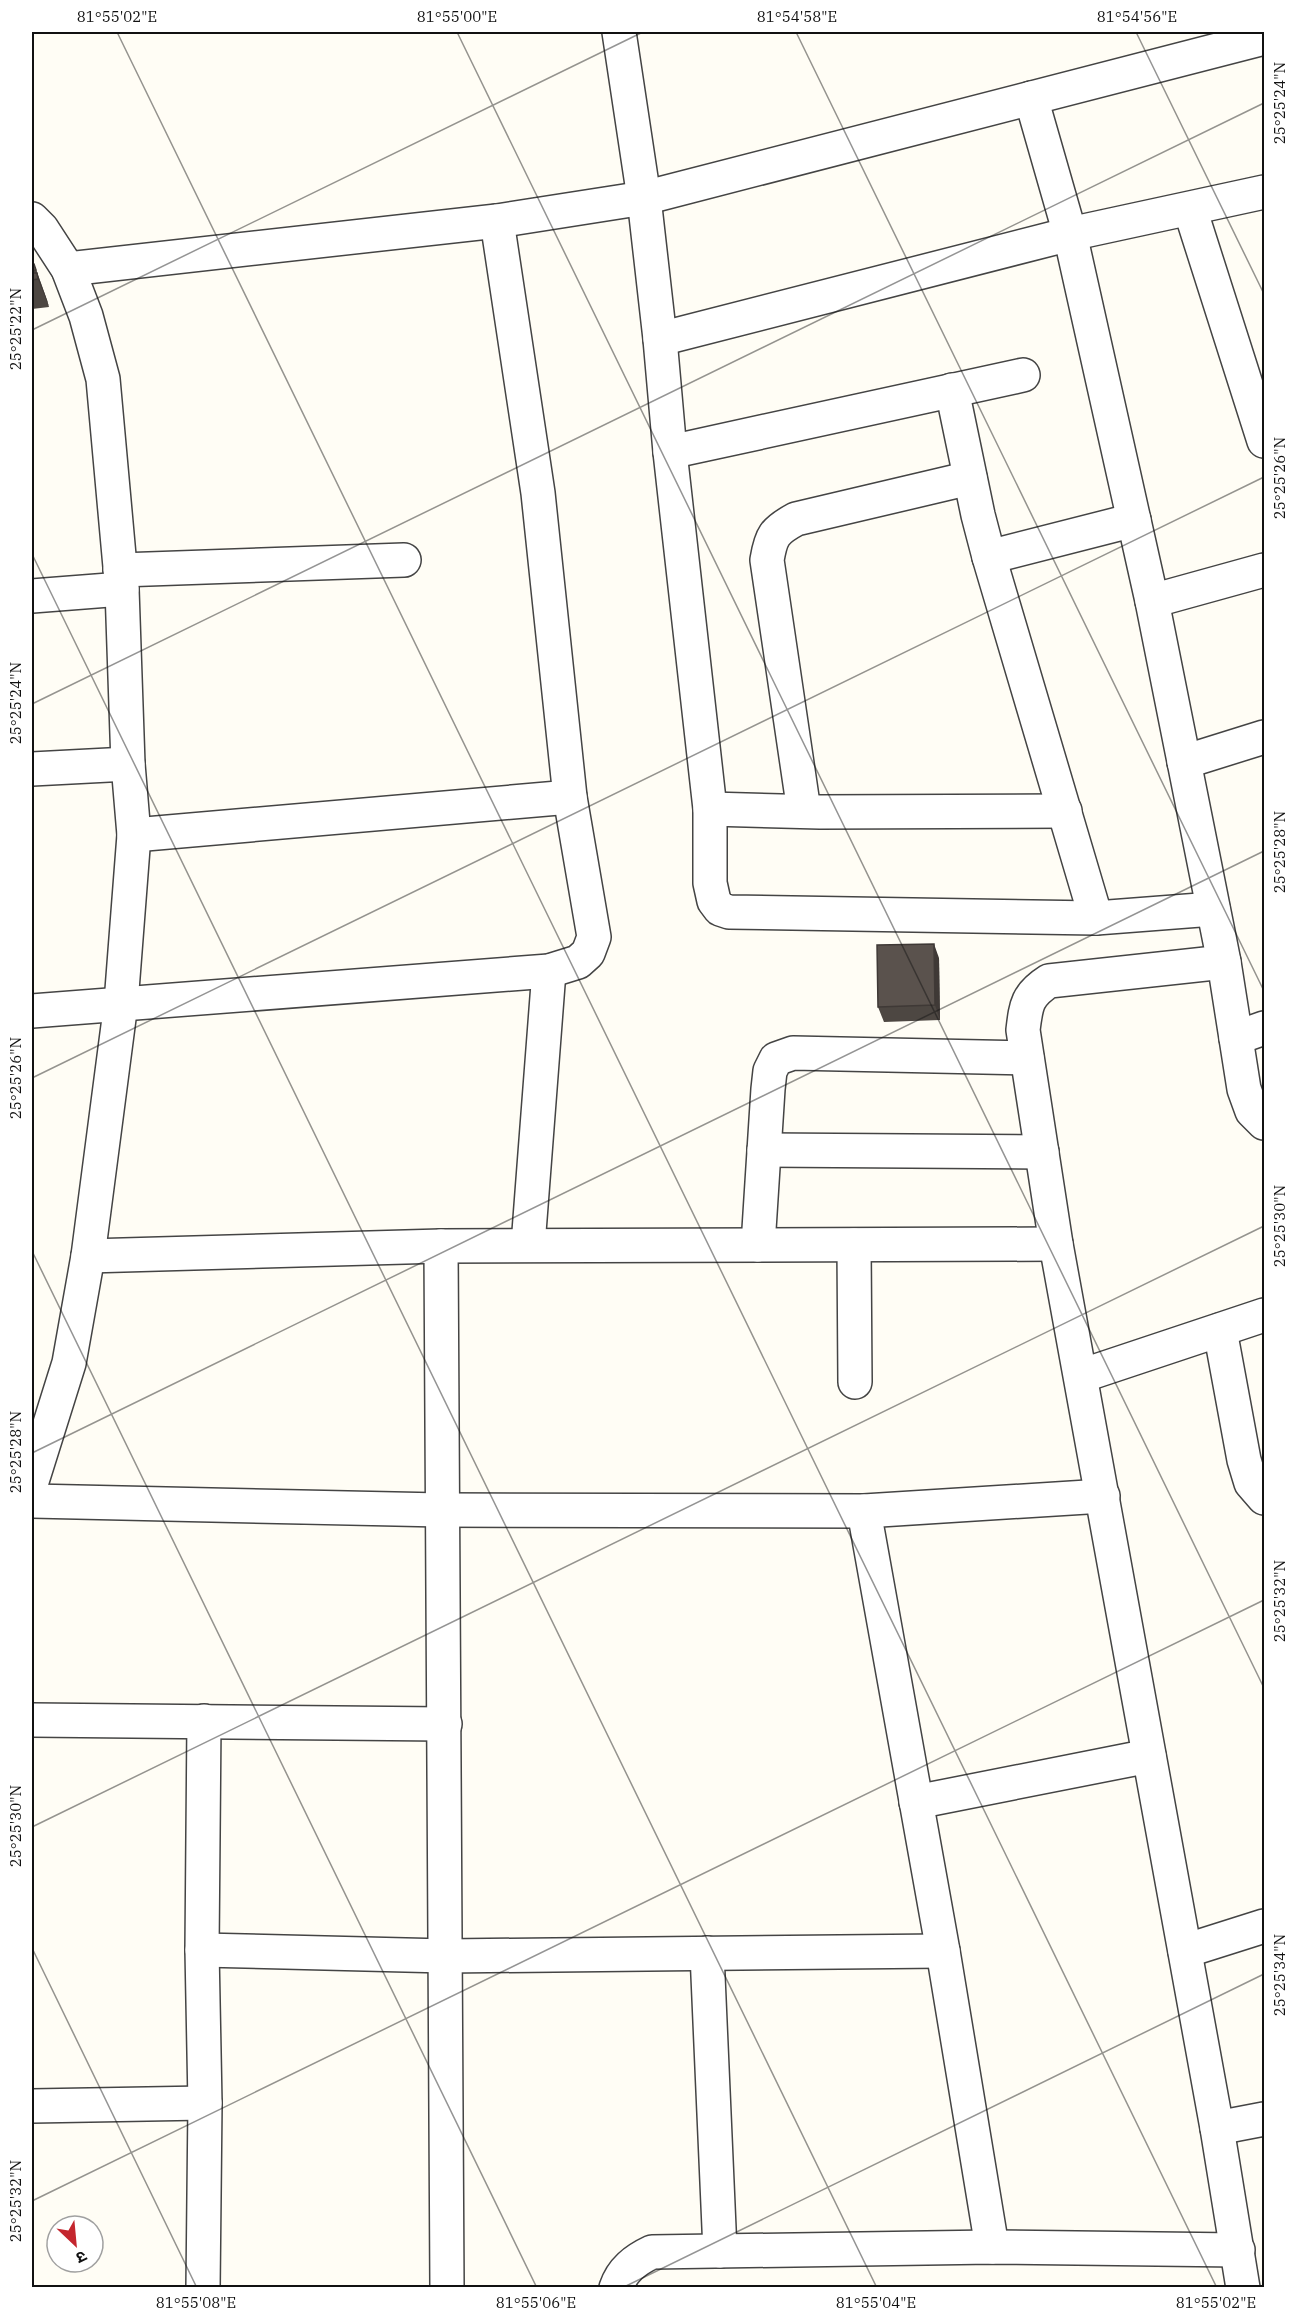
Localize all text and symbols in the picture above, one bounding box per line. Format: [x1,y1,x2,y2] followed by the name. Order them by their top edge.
[77,7,157,26] text: 81°55'02"E
[417,7,497,26] text: 81°55'00"E
[757,7,837,26] text: 81°54'58"E
[1097,7,1177,26] text: 81°54'56"E
[1270,62,1289,144] text: 25°25'24"N
[6,288,25,370] text: 25°25'22"N
[1270,437,1289,519] text: 25°25'26"N
[6,662,25,744] text: 25°25'24"N
[1270,811,1289,893] text: 25°25'28"N
[6,1037,25,1119] text: 25°25'26"N
[1270,1185,1289,1267] text: 25°25'30"N
[6,1411,25,1493] text: 25°25'28"N
[1270,1560,1289,1642] text: 25°25'32"N
[6,1785,25,1867] text: 25°25'30"N
[1270,1934,1289,2016] text: 25°25'34"N
[6,2160,25,2242] text: 25°25'32"N
[45,2214,105,2274] north arrow
[72,2246,90,2269] text: उ
[156,2293,236,2312] text: 81°55'08"E
[496,2293,576,2312] text: 81°55'06"E
[836,2293,916,2312] text: 81°55'04"E
[1176,2293,1256,2312] text: 81°55'02"E

